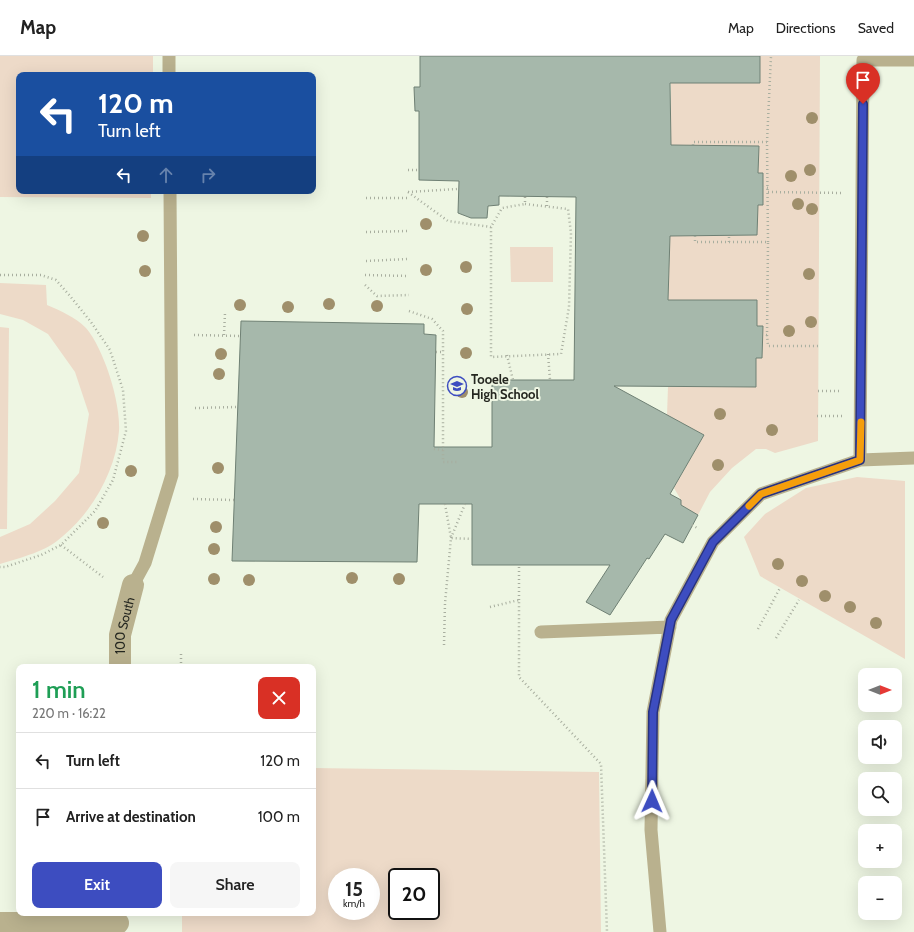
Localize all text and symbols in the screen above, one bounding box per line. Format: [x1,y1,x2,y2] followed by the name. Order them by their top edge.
[20,16,56,39] text: Map
[728,19,754,37] text: Map
[776,19,836,37] text: Directions
[858,19,894,37] text: Saved
[846,63,880,104] pin
[852,69,874,91] icon: arrive
[98,86,174,120] text: 120 m
[32,88,84,140] icon: left
[98,120,161,142] text: Turn left
[113,164,135,186] icon: left
[155,164,177,186] icon: ahead
[197,164,219,186] icon: right
[471,371,540,402] place label: Tooele High School
[446,375,468,397] school or university icon: Tooele High School
[112,595,138,654] street label: 100 South
[858,668,902,712] north arrow
[858,668,902,920] map controls
[32,675,86,704] text: 1 min
[258,677,300,719] button: close
[32,705,106,721] text: 220 m · 16:22
[858,720,902,764] button: sound
[32,750,54,772] icon: left
[66,752,120,770] text: Turn left
[260,752,300,770] text: 120 m
[858,772,902,816] button: search
[631,780,673,822] position arrow
[32,806,54,828] icon: arrive
[66,808,196,826] text: Arrive at destination
[258,808,300,826] text: 100 m
[858,824,902,868] button: +
[32,862,162,908] button: Exit
[170,862,300,908] button: Share
[388,868,440,920] speed limit sign: 20
[858,876,902,920] button: −
[345,877,363,901] text: 15
[343,897,365,910] text: km/h

